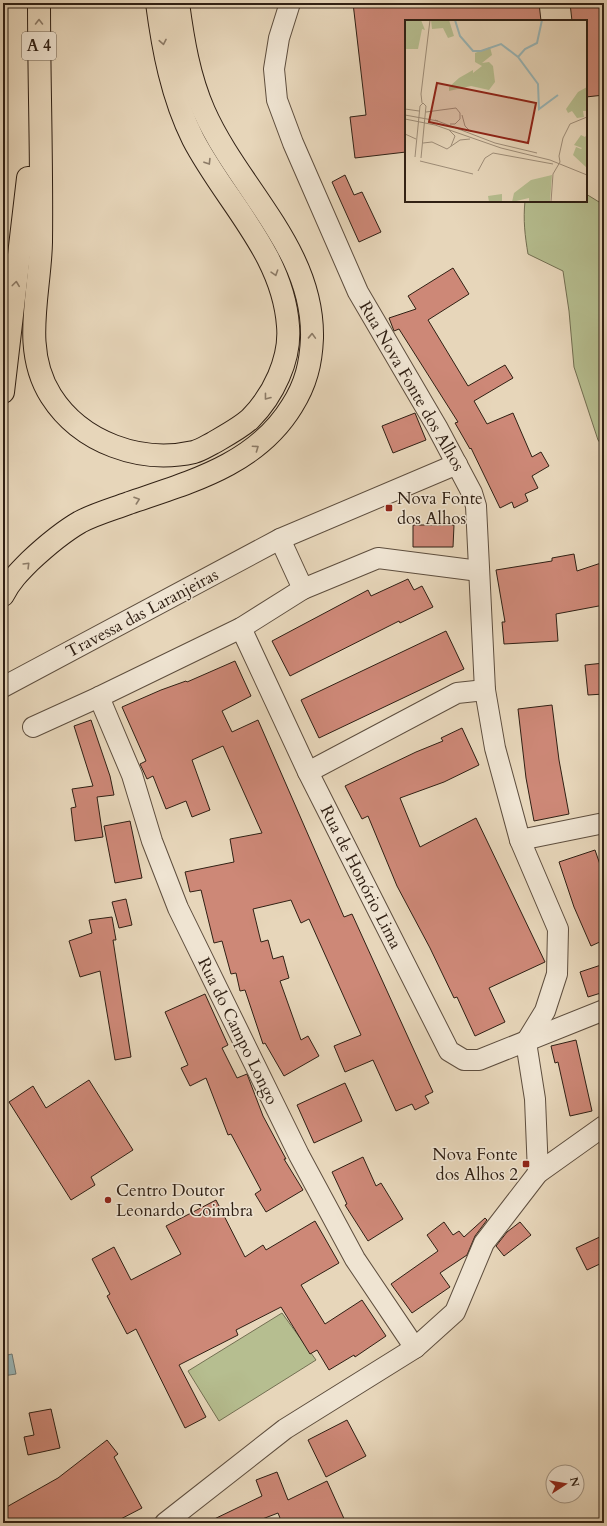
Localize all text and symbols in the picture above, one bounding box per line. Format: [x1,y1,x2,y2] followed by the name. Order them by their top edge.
[35,19,43,25] one-way arrow
[405,20,587,202] inset map
[22,32,56,60] road number: A 4
[158,38,166,45] one-way arrow
[203,158,211,165] one-way arrow
[271,270,279,277] one-way arrow
[11,281,20,287] one-way arrow
[354,297,470,475] street label: Rua Nova Fonte dos Alhos
[308,333,316,339] one-way arrow
[264,392,271,399] one-way arrow
[251,446,258,453] one-way arrow
[397,487,483,530] place label: Nova Fonte dos Alhos
[134,496,141,505] one-way arrow
[384,503,394,513] marker: Nova Fonte dos Alhos
[22,562,30,570] one-way arrow
[62,563,223,663] street label: Travessa das Laranjeiras
[315,801,407,953] street label: Rua de Honório Lima
[192,954,284,1108] street label: Rua do Campo Longo
[432,1143,518,1186] place label: Nova Fonte dos Alhos 2
[521,1159,531,1169] marker: Nova Fonte dos Alhos 2
[116,1179,254,1222] place label: Centro Doutor Leonardo Coimbra
[103,1195,113,1205] marker: Centro Doutor Leonardo Coimbra
[545,1464,585,1504] north arrow
[566,1476,583,1489] text: N

